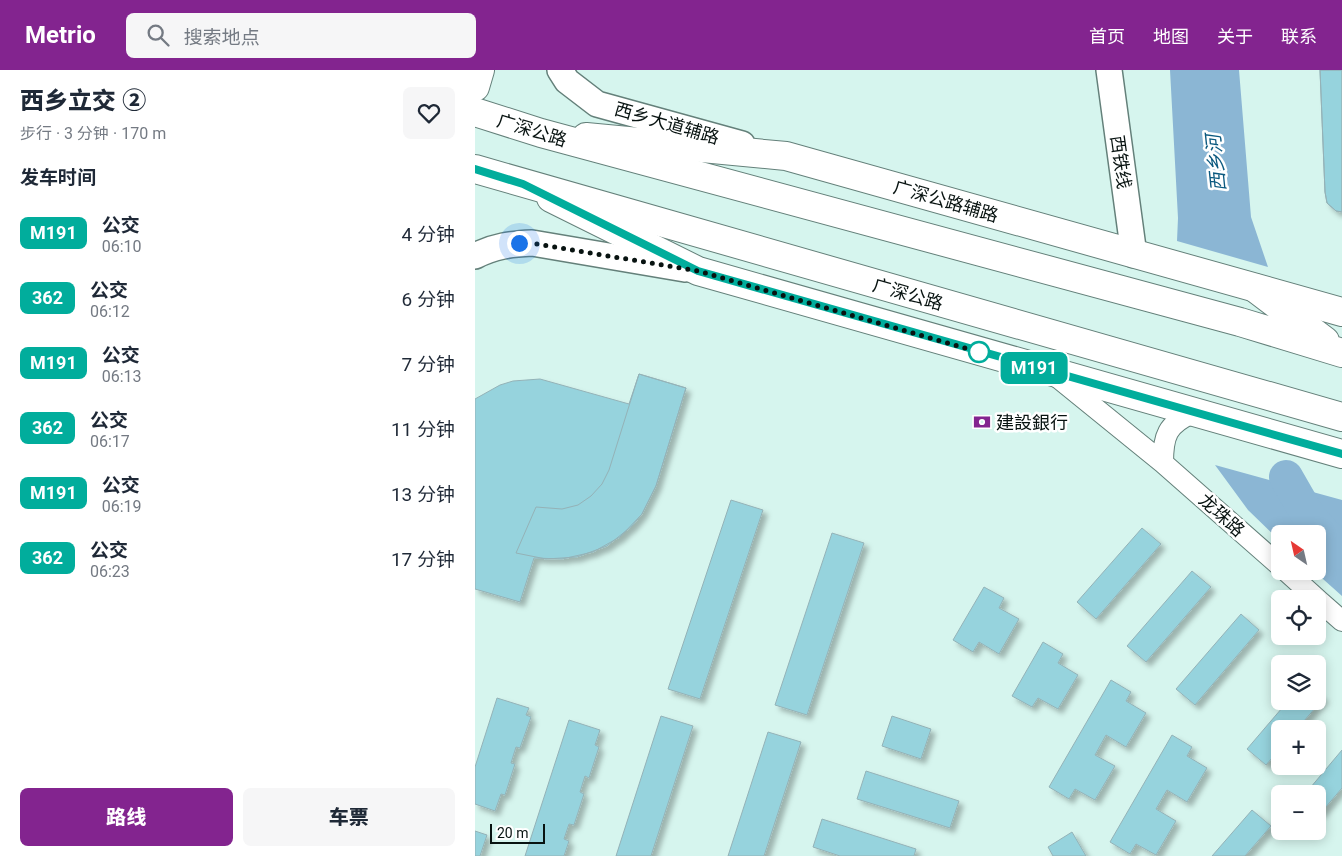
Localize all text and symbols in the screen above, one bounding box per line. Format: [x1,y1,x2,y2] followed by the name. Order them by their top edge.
[126,13,476,58] search box
[25,21,96,49] text: Metrio
[144,21,172,49] icon: search
[184,26,260,49] text: 搜索地点
[1089,26,1125,47] text: 首页
[1153,26,1189,47] text: 地图
[1217,26,1253,47] text: 关于
[1281,26,1317,47] text: 联系
[20,87,146,115] text: 西乡立交 ②
[403,87,455,139] button: heart
[612,98,722,148] street label: 西乡大道辅路
[495,109,569,151] street label: 广深公路
[20,124,166,143] text: 步行 · 3 分钟 · 170 m
[1201,129,1230,193] water label: 西乡河
[1107,134,1135,190] street label: 西铁线
[20,166,96,189] text: 发车时间
[891,176,1001,226] street label: 广深公路辅路
[102,214,140,237] text: 公交
[30,222,77,243] text: M191
[402,223,455,246] text: 4 分钟
[507,231,532,256] your location
[102,237,142,256] text: 06:10
[871,274,945,314] street label: 广深公路
[90,279,128,302] text: 公交
[32,287,63,308] text: 362
[402,288,455,311] text: 6 分钟
[90,302,130,321] text: 06:12
[968,341,990,363] unlabelled marker
[102,344,140,367] text: 公交
[30,352,77,373] text: M191
[999,352,1069,384] line badge: M191
[402,353,455,376] text: 7 分钟
[1011,357,1057,378] text: M191
[102,367,142,386] text: 06:13
[90,409,128,432] text: 公交
[972,412,992,432] bank icon: 建設銀行
[996,412,1068,433] place label: 建設銀行
[32,417,63,438] text: 362
[391,418,455,441] text: 11 分钟
[90,432,130,451] text: 06:17
[102,474,140,497] text: 公交
[30,482,77,503] text: M191
[391,483,455,506] text: 13 分钟
[1195,489,1249,541] street label: 龙珠路
[102,497,142,516] text: 06:19
[1271,525,1326,580] north arrow
[1271,525,1326,840] map controls
[90,539,128,562] text: 公交
[32,547,63,568] text: 362
[391,548,455,571] text: 17 分钟
[90,562,130,581] text: 06:23
[1271,590,1326,645] button: locate
[1271,655,1326,710] button: layers
[1271,720,1326,775] button: +
[1271,785,1326,840] button: −
[20,788,233,846] button: 路线
[243,788,455,846] button: 车票
[490,821,545,844] scale bar
[497,825,529,841] text: 20 m

